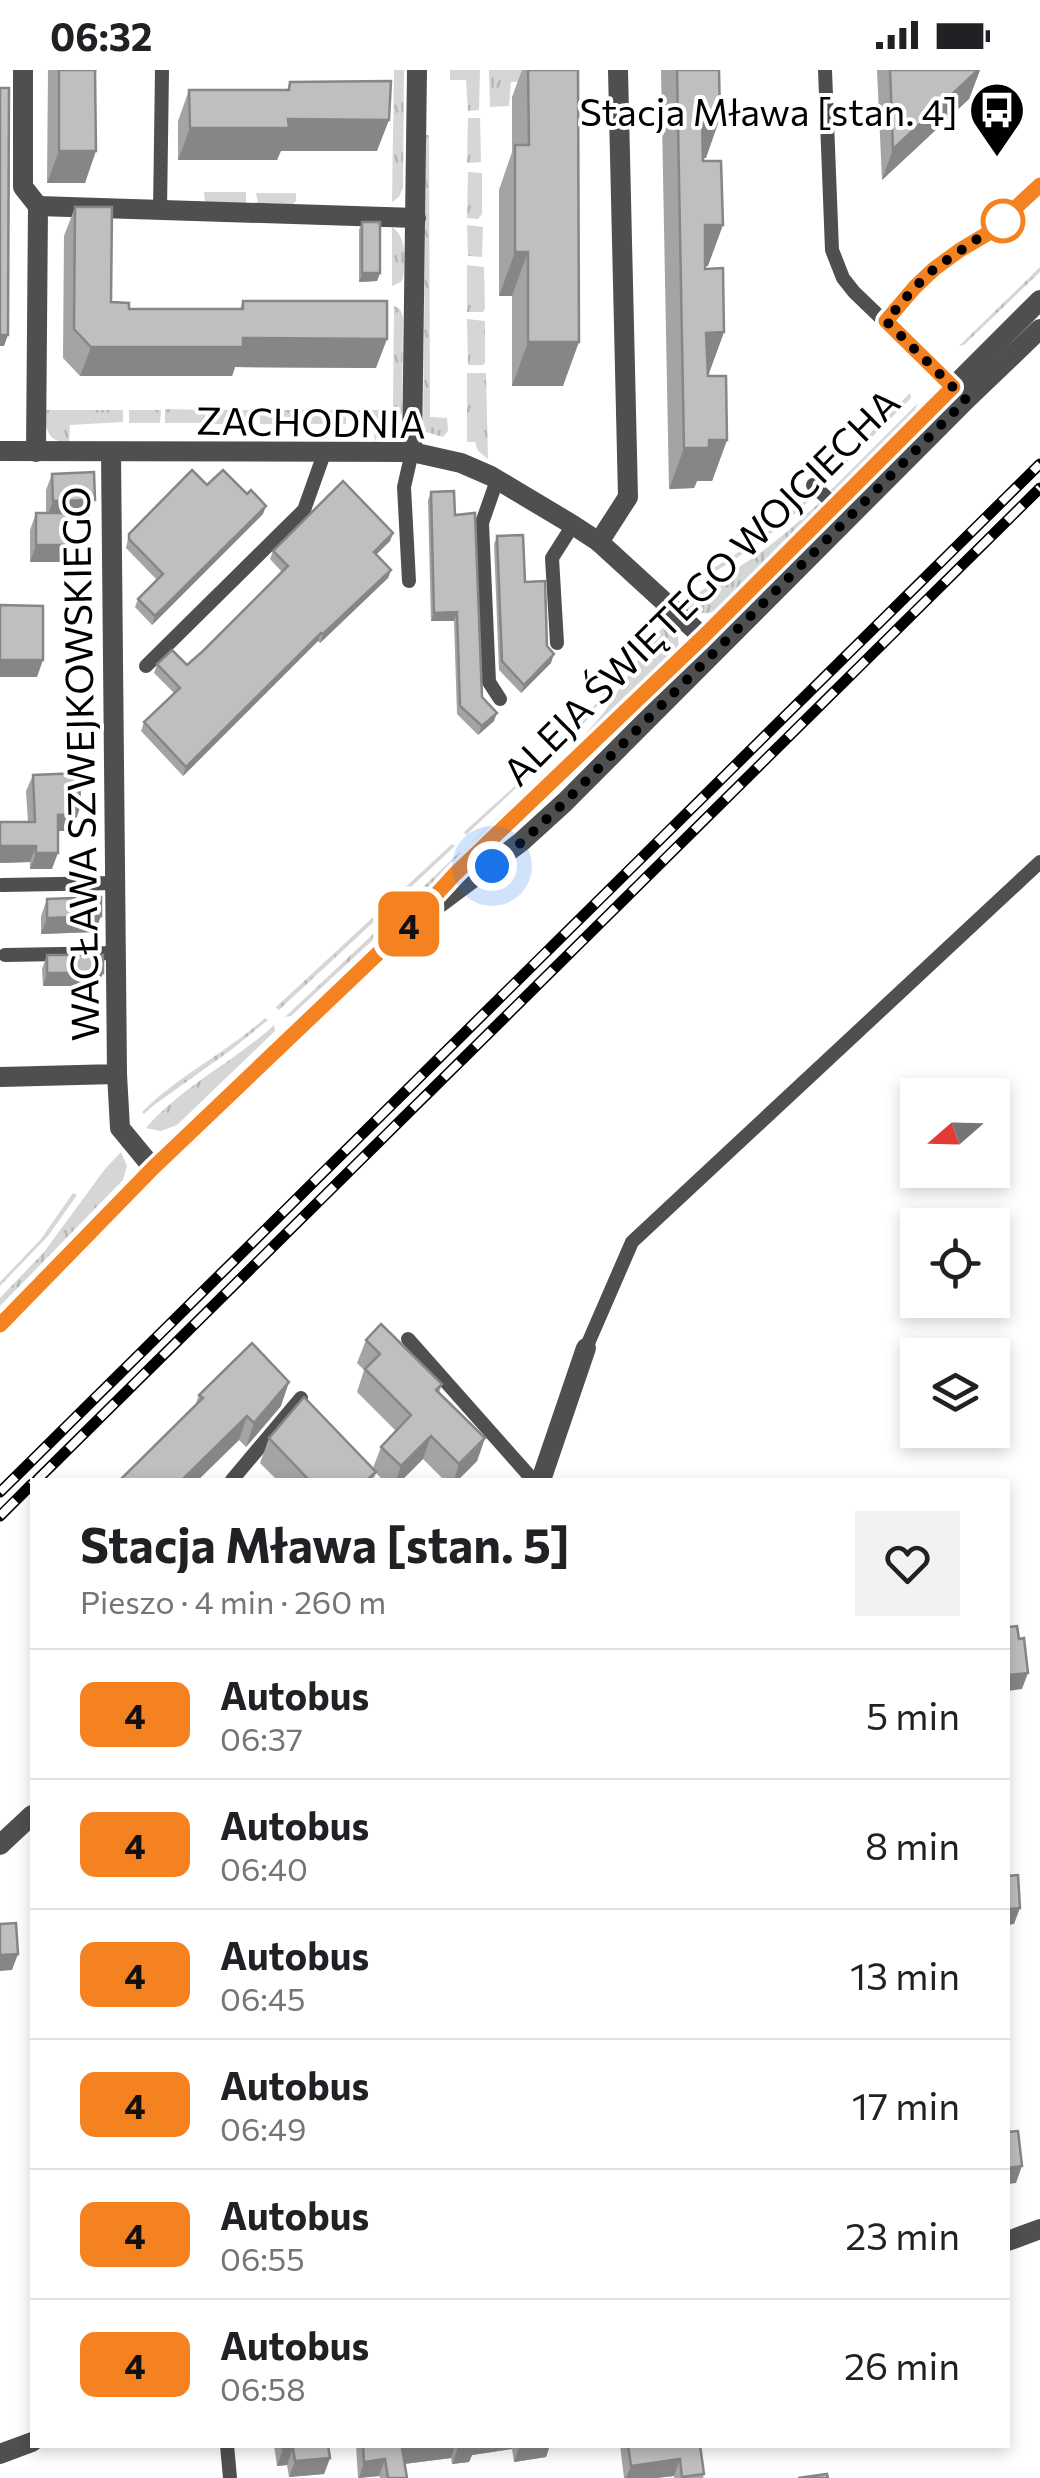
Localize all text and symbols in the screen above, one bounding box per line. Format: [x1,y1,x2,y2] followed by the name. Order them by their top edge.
[50,12,152,59] text: 06:32
[967,80,1027,159] bus stop icon: Stacja Mława [stan. 4]
[580,87,958,134] place label: Stacja Mława [stan. 4]
[982,200,1024,242] unlabelled marker
[492,378,908,794] street label: ALEJA ŚWIĘTEGO WOJCIECHA
[196,395,426,447] street label: ZACHODNIA
[51,486,107,1042] street label: WACŁAWA SZWEJKOWSKIEGO
[467,841,517,891] your location
[376,892,442,956] line badge: 4
[398,903,420,946] text: 4
[900,1078,1010,1188] north arrow
[900,1078,1010,1448] map controls
[900,1208,1010,1318] button: locate
[900,1338,1010,1448] button: layers
[855,1511,960,1616] button: heart
[80,1514,570,1573] text: Stacja Mława [stan. 5]
[80,1581,386,1621] text: Pieszo · 4 min · 260 m
[220,1671,369,1718] text: Autobus
[866,1691,960,1738] text: 5 min
[124,1693,146,1736] text: 4
[220,1718,303,1758] text: 06:37
[220,1801,369,1848] text: Autobus
[865,1821,960,1868] text: 8 min
[124,1823,146,1866] text: 4
[220,1848,308,1888] text: 06:40
[220,1931,369,1978] text: Autobus
[850,1951,960,1998] text: 13 min
[124,1953,146,1996] text: 4
[220,1978,305,2018] text: 06:45
[220,2061,369,2108] text: Autobus
[852,2081,960,2128] text: 17 min
[124,2083,146,2126] text: 4
[220,2108,306,2148] text: 06:49
[220,2191,369,2238] text: Autobus
[845,2211,960,2258] text: 23 min
[124,2213,146,2256] text: 4
[220,2238,305,2278] text: 06:55
[220,2321,369,2368] text: Autobus
[844,2341,960,2388] text: 26 min
[124,2343,146,2386] text: 4
[220,2368,306,2408] text: 06:58

